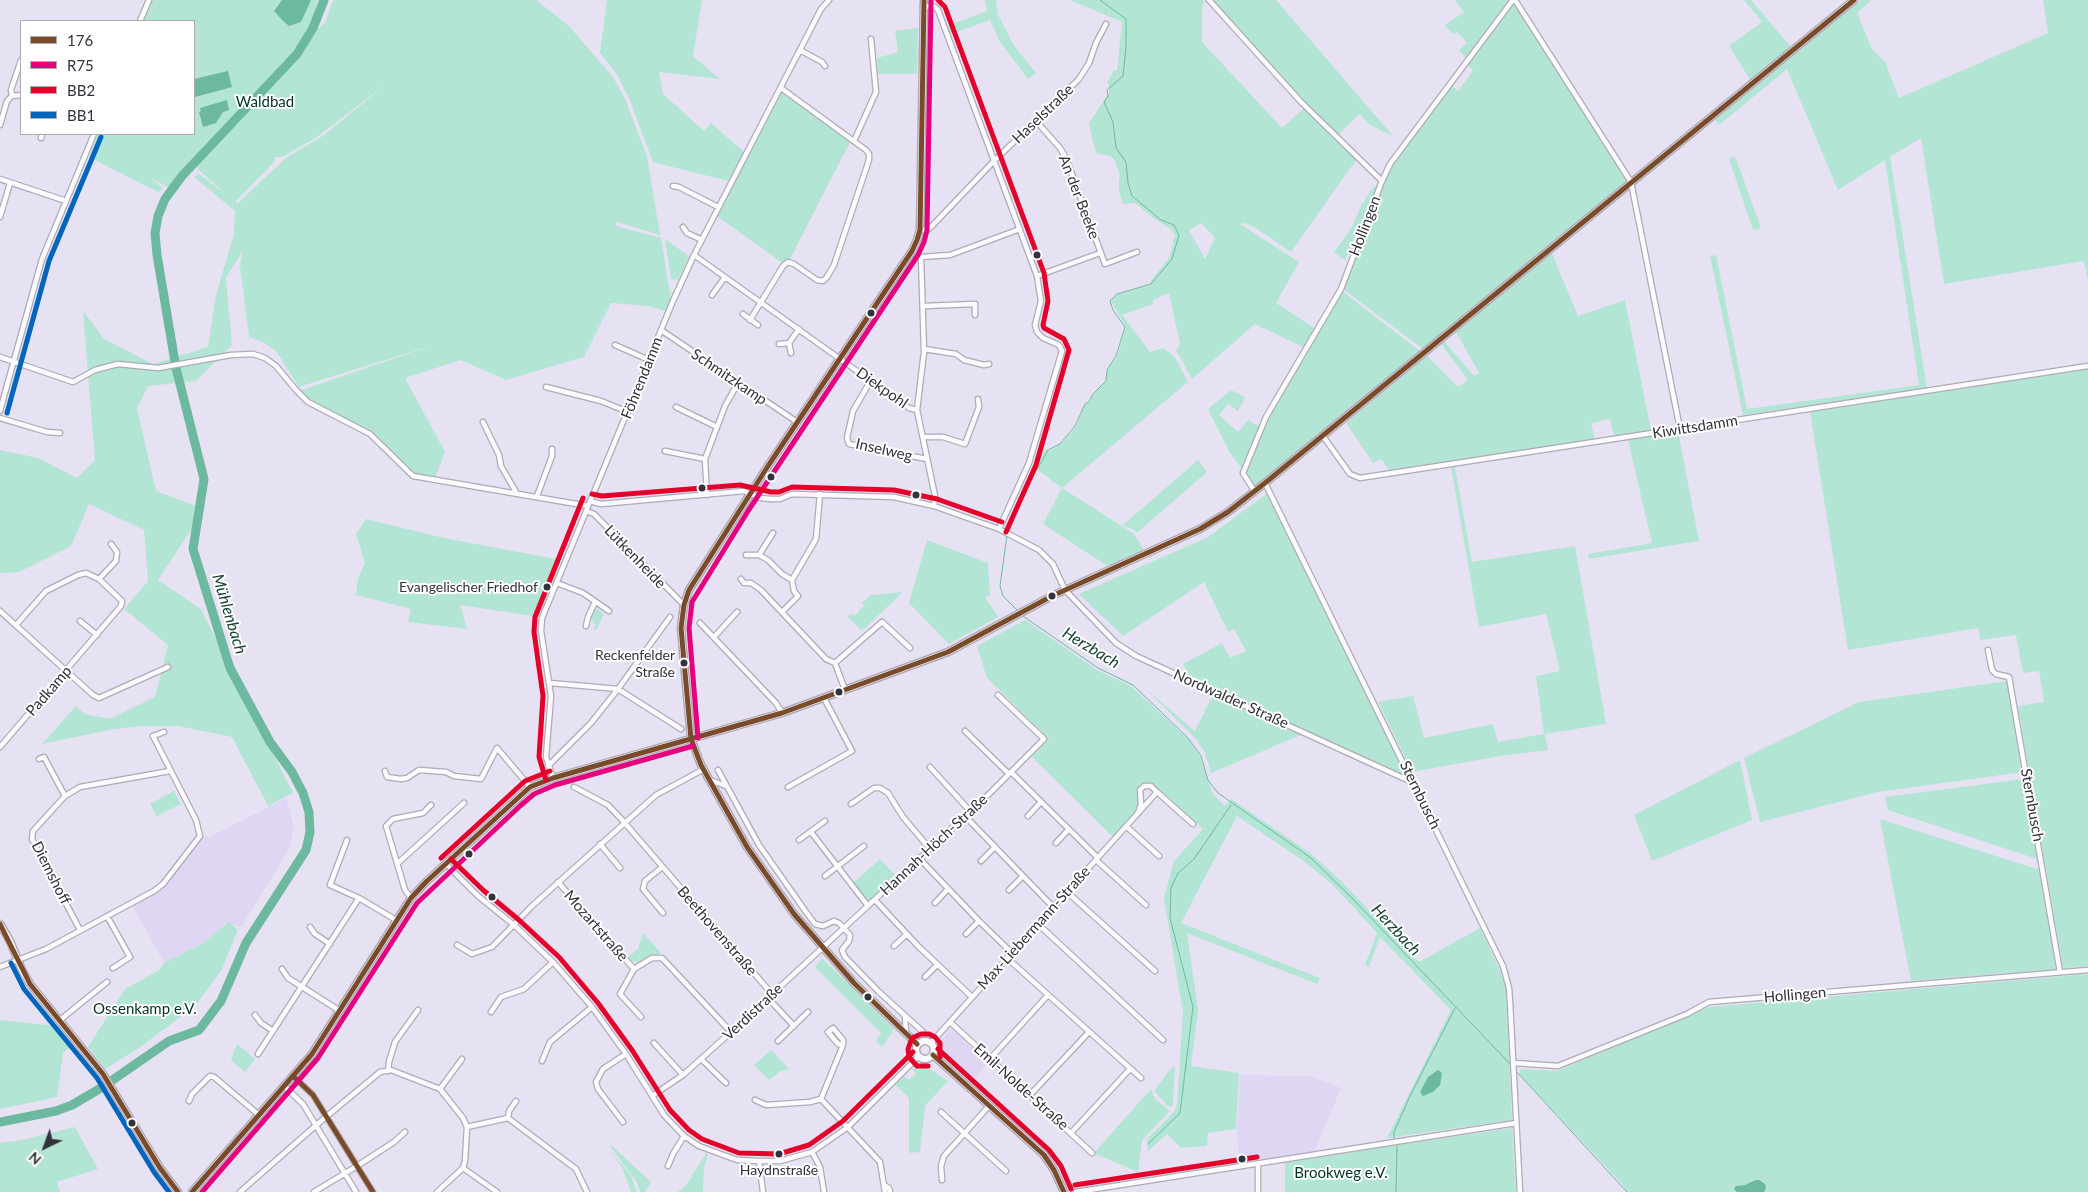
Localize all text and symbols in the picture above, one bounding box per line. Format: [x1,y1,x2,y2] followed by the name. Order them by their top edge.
[20,20,195,135] legend
[67,31,93,49] text: 176
[67,56,94,74] text: R75
[1009,80,1077,148] street label: Haselstraße
[67,81,95,99] text: BB2
[236,93,294,111] park label: Waldbad
[67,106,95,124] text: BB1
[1055,152,1103,242] street label: An der Beeke
[1345,193,1385,259] street label: Hollingen
[1032,250,1042,260] unlabelled marker
[866,308,876,318] unlabelled marker
[617,334,667,422] street label: Föhrendamm
[688,345,770,409] street label: Schmitzkamp
[853,364,911,412] street label: Diekpohl
[1651,411,1739,443] street label: Kiwittsdamm
[854,435,914,465] street label: Inselweg
[766,472,776,482] unlabelled marker
[697,483,707,493] unlabelled marker
[911,490,921,500] unlabelled marker
[600,522,670,592] street label: Lütkenheide
[208,572,250,656] water label: Mühlenbach
[399,579,538,595] place label: Evangelischer Friedhof
[542,582,552,592] marker: Evangelischer Friedhof
[1047,591,1057,601] unlabelled marker
[1059,623,1123,673] water label: Herzbach
[595,647,675,680] place label: Reckenfelder Straße
[679,658,689,668] marker: Reckenfelder Straße
[22,662,76,720] street label: Padkamp
[1171,666,1291,732] street label: Nordwalder Straße
[834,687,844,697] unlabelled marker
[1396,758,1444,832] street label: Sternbusch
[2017,767,2047,843] street label: Sternbusch
[877,791,991,899] street label: Hannah-Höch-Straße
[27,838,75,908] street label: Diemshoff
[464,849,474,859] unlabelled marker
[974,863,1094,993] street label: Max-Liebermann-Straße
[673,883,761,979] street label: Beethovenstraße
[560,887,632,965] street label: Mozartstraße
[487,892,497,902] unlabelled marker
[1367,900,1425,960] water label: Herzbach
[719,980,787,1044] street label: Verdistraße
[1763,983,1827,1007] street label: Hollingen
[863,992,873,1002] unlabelled marker
[93,1000,197,1018] park label: Ossenkamp e.V.
[970,1040,1072,1134] street label: Emil-Nolde-Straße
[127,1118,137,1128] unlabelled marker
[20,1122,70,1172] north arrow
[25,1149,44,1168] text: N
[774,1149,784,1159] marker: Haydnstraße
[1237,1154,1247,1164] unlabelled marker
[740,1162,818,1178] place label: Haydnstraße
[1294,1164,1388,1182] park label: Brookweg e.V.

